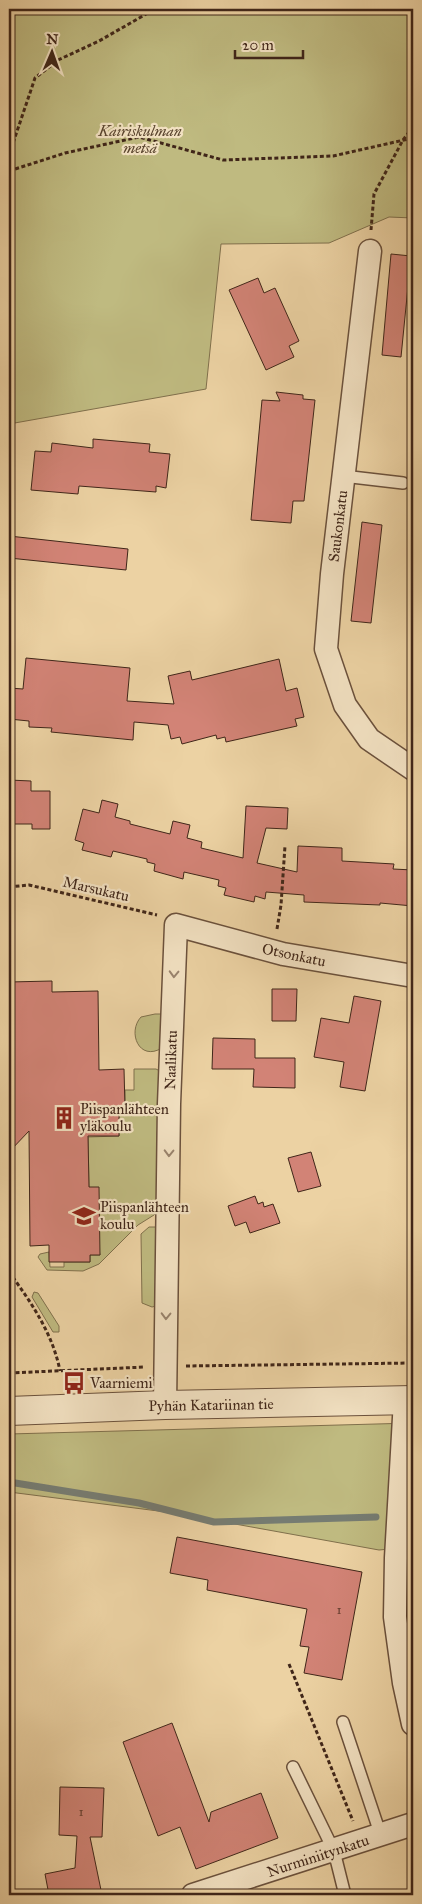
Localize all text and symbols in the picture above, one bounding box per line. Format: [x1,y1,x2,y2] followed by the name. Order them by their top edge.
[28,28,78,78] north arrow
[235,28,302,60] scale bar
[46,31,59,48] text: N
[242,36,274,54] text: 20 m
[97,122,182,157] park label: Kairiskulman metsä
[325,489,351,563] street label: Saukonkatu
[61,873,131,905] street label: Marsukatu
[261,939,327,971] street label: Otsonkatu
[169,970,180,978] one-way arrow
[161,1030,181,1090] street label: Naalikatu
[80,1100,169,1135] place label: Piispanlähteen yläkoulu
[51,1105,77,1131] building icon: Piispanlähteen yläkoulu
[163,1150,174,1158] one-way arrow
[100,1198,189,1233] place label: Piispanlähteen koulu
[71,1203,97,1229] school or university icon: Piispanlähteen koulu
[161,1312,171,1320] one-way arrow
[61,1370,87,1396] bus stop icon: Vaarniemi
[89,1374,153,1392] place label: Vaarniemi
[148,1395,274,1415] street label: Pyhän Katariinan tie
[337,1603,342,1617] house number: 1
[79,1805,84,1819] house number: 1
[265,1831,371,1881] street label: Nurminiitynkatu

